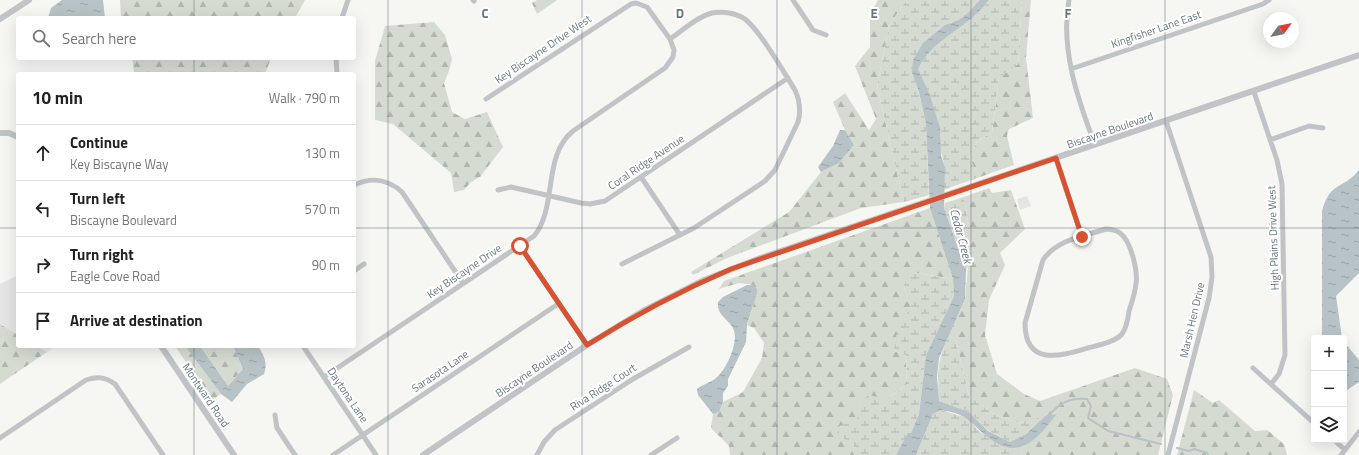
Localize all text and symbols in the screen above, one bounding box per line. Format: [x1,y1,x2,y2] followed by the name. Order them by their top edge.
[481,3,489,23] text: C
[676,3,684,23] text: D
[870,3,878,23] text: E
[1065,3,1072,23] text: F
[1109,6,1203,52] street label: Kingfisher Lane East
[491,11,595,87] street label: Key Biscayne Drive West
[1263,12,1299,48] north arrow
[16,16,356,60] search box
[30,27,52,49] icon: search
[62,27,136,50] text: Search here
[32,85,83,111] text: 10 min
[269,88,340,108] text: Walk · 790 m
[1065,108,1155,152] street label: Biscayne Boulevard
[605,130,688,194] street label: Coral Ridge Avenue
[70,131,128,154] text: Continue
[32,142,54,164] icon: ahead
[304,143,340,163] text: 130 m
[70,154,169,174] text: Key Biscayne Way
[1263,185,1283,291] street label: High Plains Drive West
[70,187,125,210] text: Turn left
[32,198,54,220] icon: left
[304,199,340,219] text: 570 m
[945,206,978,267] water label: Cedar Creek
[70,210,177,230] text: Biscayne Boulevard
[1073,228,1091,246] route end
[511,237,529,255] route start
[423,240,505,302] street label: Key Biscayne Drive
[70,243,134,266] text: Turn right
[32,254,54,276] icon: right
[312,255,340,275] text: 90 m
[70,266,160,286] text: Eagle Cove Road
[1176,280,1209,359] street label: Marsh Hen Drive
[70,309,203,332] text: Arrive at destination
[32,310,54,332] icon: arrive
[1311,335,1347,443] map controls
[1311,335,1347,371] button: +
[492,337,576,401] street label: Biscayne Boulevard
[408,346,472,396] street label: Sarasota Lane
[567,359,639,414] street label: Riva Ridge Court
[179,360,233,430] street label: Montward Road
[324,364,373,426] street label: Daytona Lane
[1311,371,1347,407] button: −
[1311,407,1347,443] button: layers

